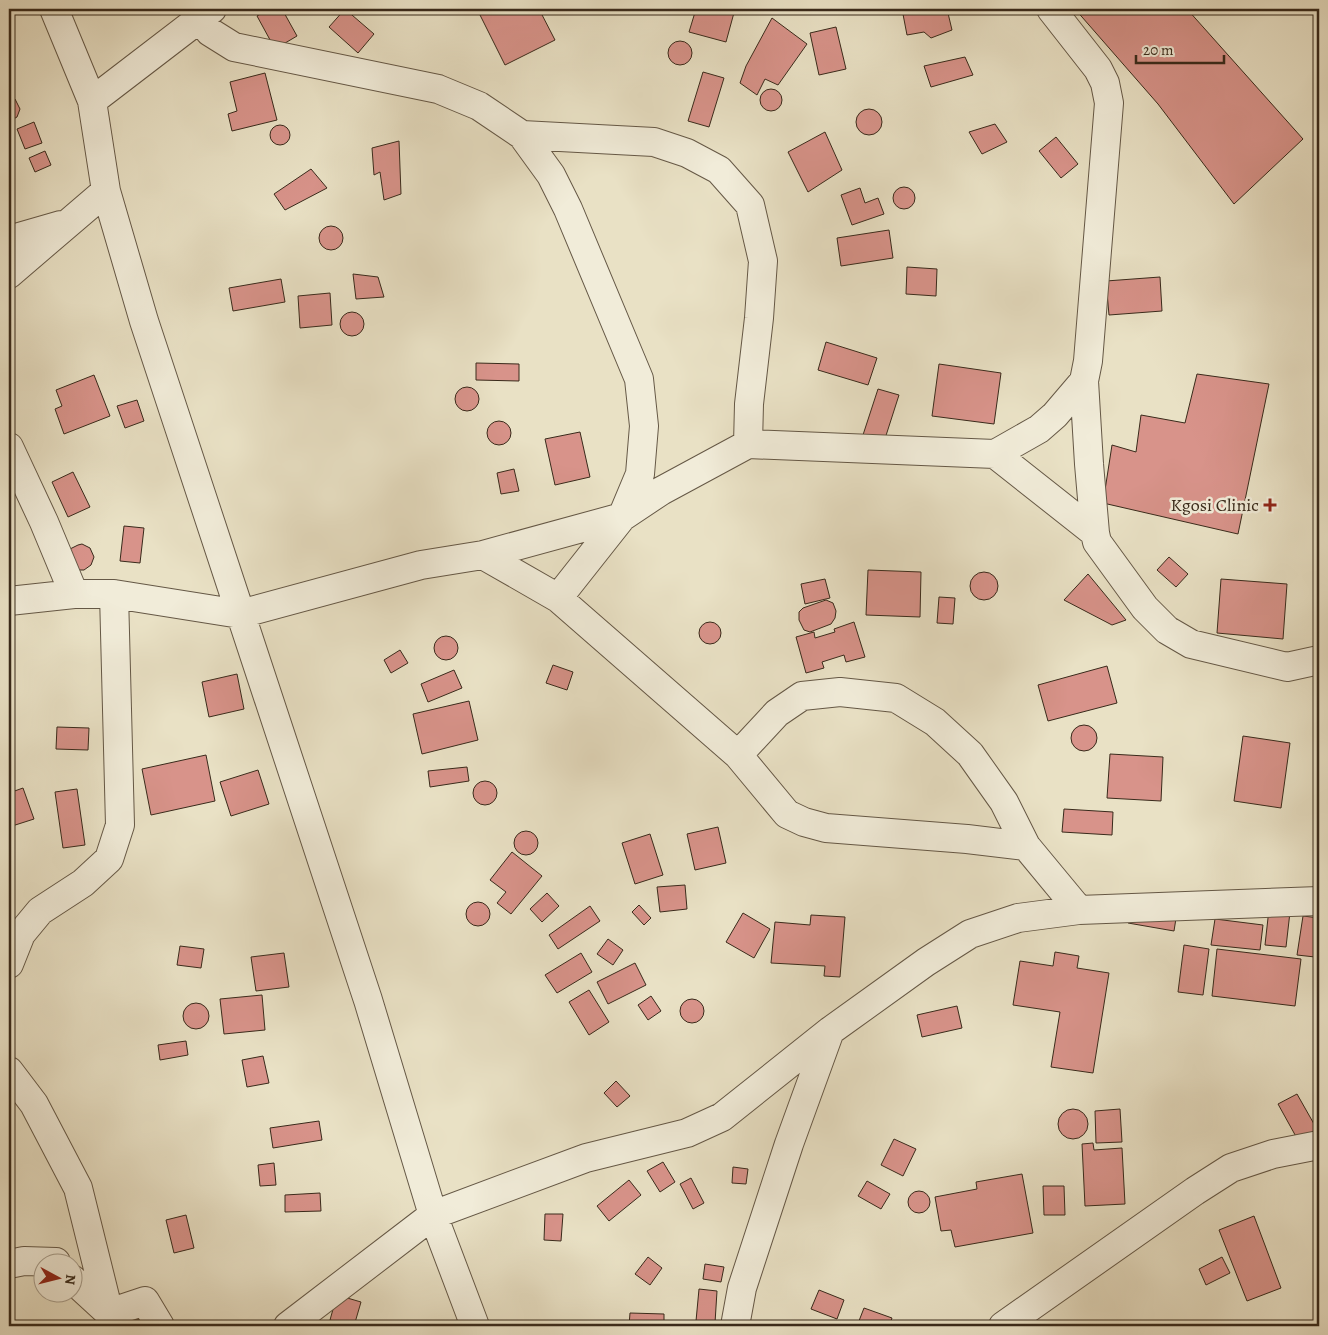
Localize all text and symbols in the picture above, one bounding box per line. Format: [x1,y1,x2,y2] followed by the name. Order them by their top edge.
[1136,32,1223,64] scale bar
[1143,40,1174,60] text: 20 m
[1171,493,1259,517] place label: Kgosi Clinic
[1263,498,1277,512] marker: Kgosi Clinic
[32,1252,82,1302] north arrow
[60,1273,80,1286] text: N

